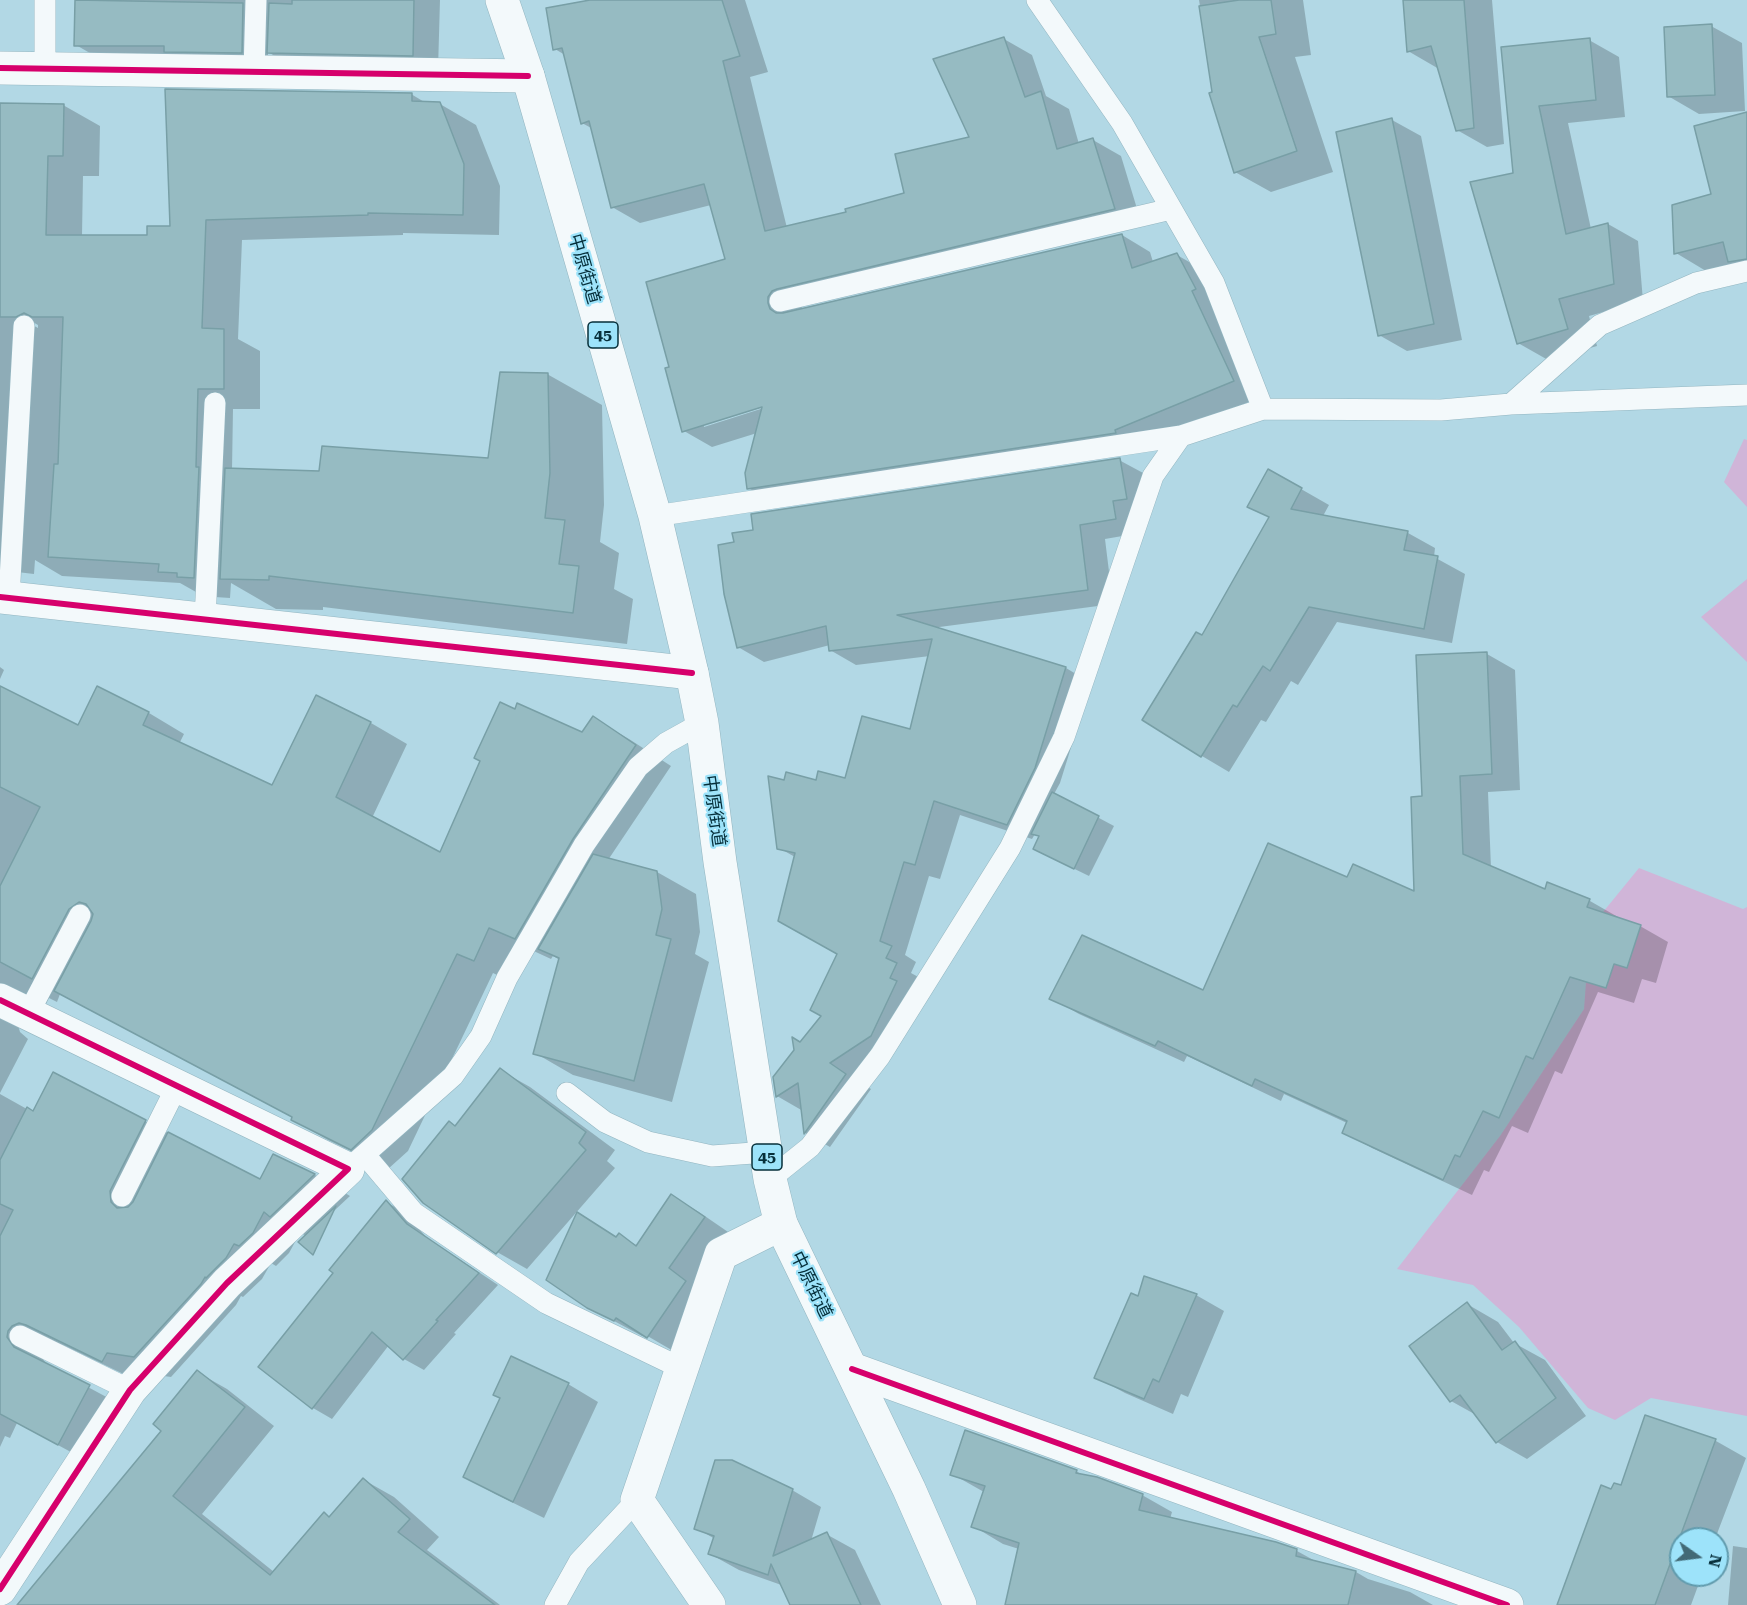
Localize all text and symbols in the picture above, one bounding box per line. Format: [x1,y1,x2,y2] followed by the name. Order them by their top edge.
[564,231,604,307] street label: 中原街道
[588,322,618,348] road number: 45
[698,774,730,848] street label: 中原街道
[752,1144,782,1170] road number: 45
[786,1248,836,1322] street label: 中原街道
[1669,1527,1729,1587] north arrow
[1704,1553,1726,1569] text: N

